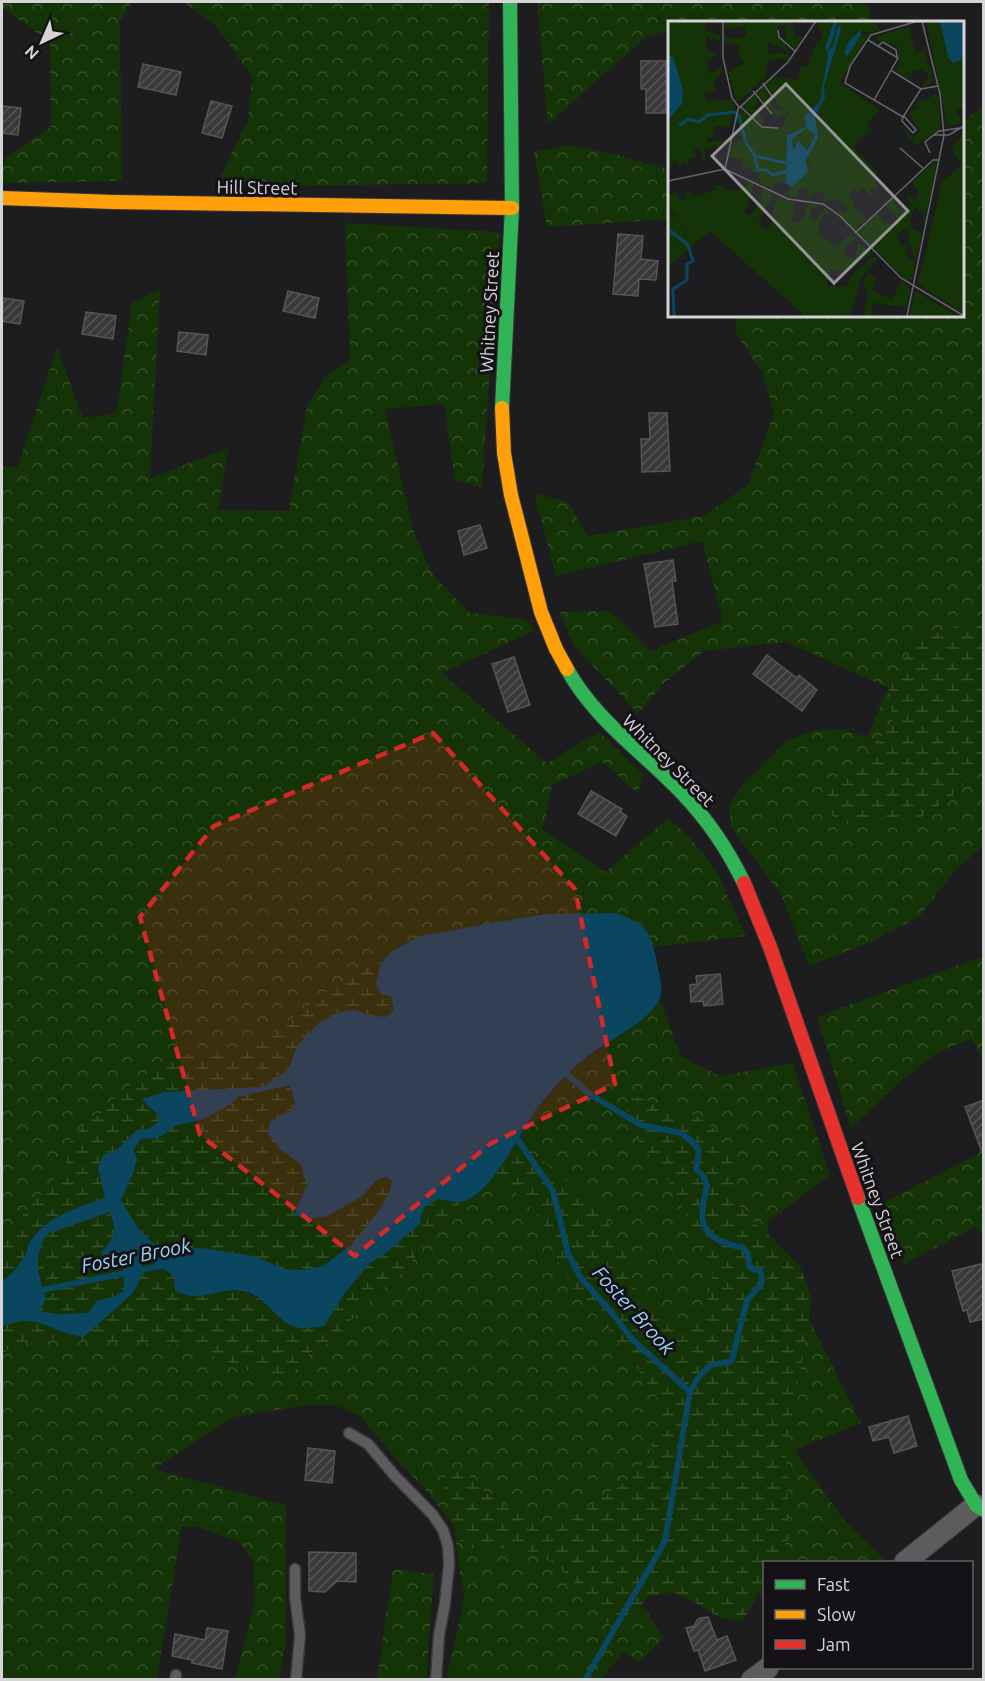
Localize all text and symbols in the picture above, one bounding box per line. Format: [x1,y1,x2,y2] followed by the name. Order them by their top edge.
[12,12,72,72] north arrow
[668,21,964,316] inset map
[21,42,42,63] text: N
[216,176,298,198] street label: Hill Street
[476,251,502,373] street label: Whitney Street
[619,710,719,810] street label: Whitney Street
[848,1139,908,1261] street label: Whitney Street
[79,1233,194,1277] water label: Foster Brook
[588,1261,680,1360] water label: Foster Brook
[763,1561,973,1669] legend
[817,1574,850,1594] text: Fast
[817,1604,856,1624] text: Slow
[817,1634,851,1654] text: Jam

